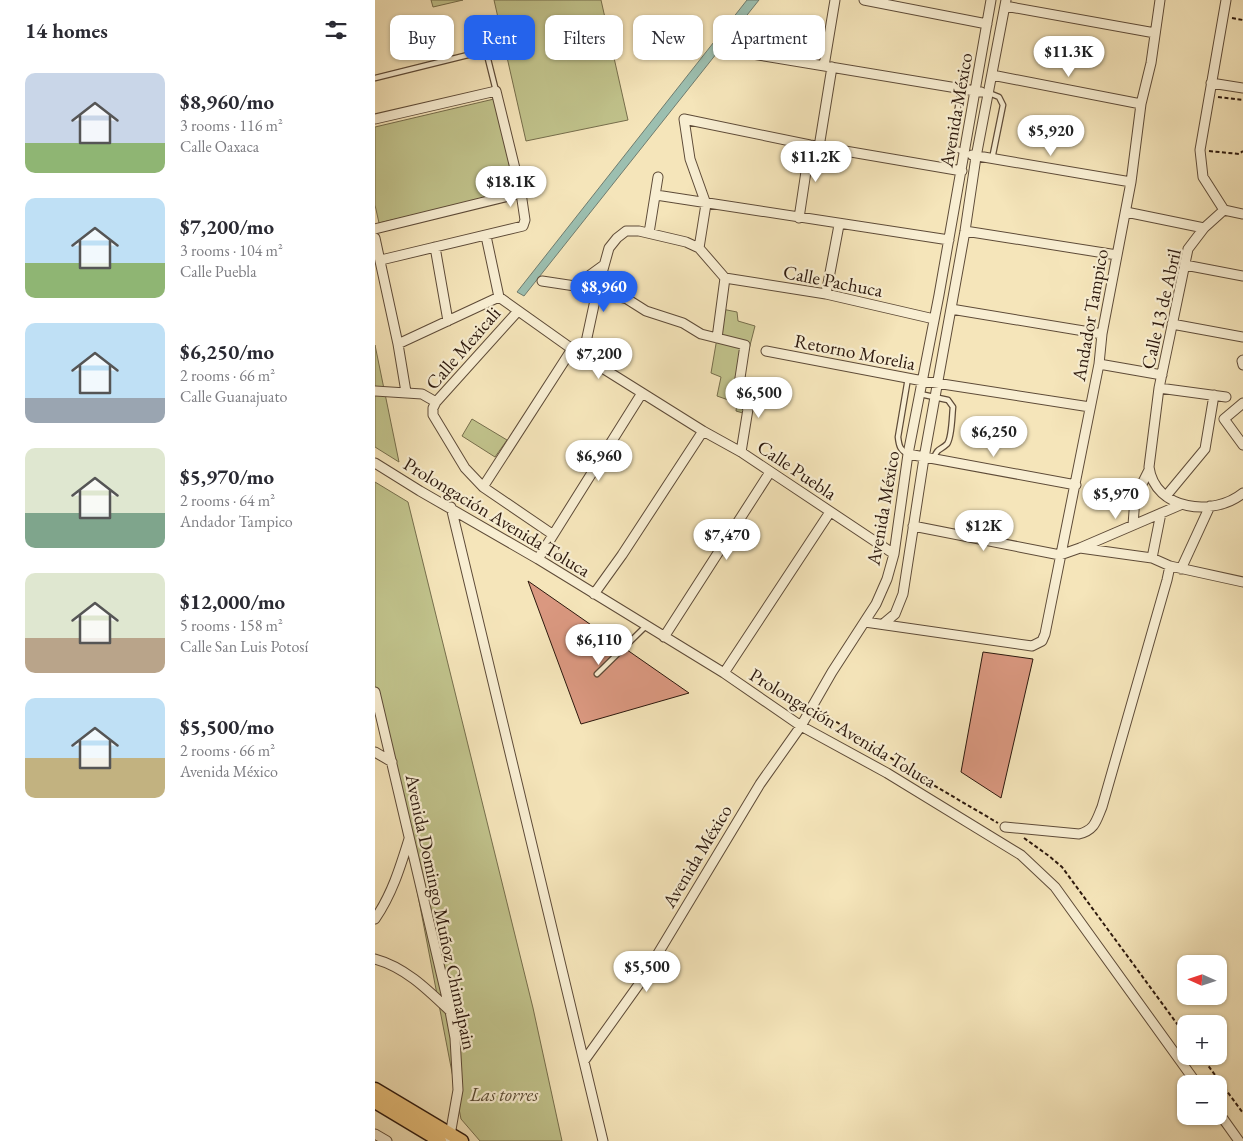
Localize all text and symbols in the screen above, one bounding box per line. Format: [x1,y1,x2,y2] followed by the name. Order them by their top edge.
[390,15,454,60] chip: Buy
[464,15,535,60] chip: Rent
[545,15,623,60] chip: Filters
[633,15,703,60] chip: New
[713,15,825,60] chip: Apartment
[322,16,350,44] icon: filters
[25,17,108,44] text: 14 homes
[1028,36,1110,78] pin: $11.3K
[1045,41,1093,62] text: $11.3K
[933,51,978,170] street label: Avenida México
[180,88,274,115] text: $8,960/mo
[65,93,125,153] icon: home
[1010,114,1092,157] pin: $5,920
[180,115,283,136] text: 3 rooms · 116 m²
[1028,120,1074,141] text: $5,920
[180,136,259,157] text: Calle Oaxaca
[775,140,857,183] pin: $11.2K
[792,146,840,167] text: $11.2K
[470,166,552,208] pin: $18.1K
[487,171,535,192] text: $18.1K
[180,213,274,240] text: $7,200/mo
[65,218,125,278] icon: home
[180,240,283,261] text: 3 rooms · 104 m²
[1135,246,1187,372] street label: Calle 13 de Abril
[1066,247,1114,384] street label: Andador Tampico
[781,259,885,303] street label: Calle Pachuca
[180,261,257,282] text: Calle Puebla
[563,270,645,313] pin: $8,960
[581,276,627,297] text: $8,960
[420,301,506,395] street label: Calle Mexicali
[792,328,918,376] street label: Retorno Morelia
[180,338,274,365] text: $6,250/mo
[558,338,640,380] pin: $7,200
[65,343,125,403] icon: home
[576,343,622,364] text: $7,200
[180,365,275,386] text: 2 rooms · 66 m²
[718,376,800,419] pin: $6,500
[736,382,782,403] text: $6,500
[180,386,287,407] text: Calle Guanajuato
[953,416,1035,458] pin: $6,250
[971,421,1017,442] text: $6,250
[752,434,842,506] street label: Calle Puebla
[558,440,640,482] pin: $6,960
[576,445,622,466] text: $6,960
[860,449,905,568] street label: Avenida México
[399,451,595,583] street label: Prolongación Avenida Toluca
[180,463,274,490] text: $5,970/mo
[65,468,125,528] icon: home
[1075,478,1157,520] pin: $5,970
[1093,483,1139,504] text: $5,970
[180,490,275,511] text: 2 rooms · 64 m²
[954,510,1014,552] pin: $12K
[180,511,293,532] text: Andador Tampico
[966,515,1002,536] text: $12K
[686,518,768,561] pin: $7,470
[704,524,750,545] text: $7,470
[180,588,285,615] text: $12,000/mo
[65,593,125,653] icon: home
[180,615,283,636] text: 5 rooms · 158 m²
[558,624,640,666] pin: $6,110
[576,629,622,650] text: $6,110
[180,636,308,657] text: Calle San Luis Potosí
[745,662,941,794] street label: Prolongación Avenida Toluca
[180,713,274,740] text: $5,500/mo
[65,718,125,778] icon: home
[180,740,275,761] text: 2 rooms · 66 m²
[180,761,278,782] text: Avenida México
[399,771,482,1052] street label: Avenida Domingo Muñoz Chimalpain
[656,800,738,913] street label: Avenida México
[606,950,688,993] pin: $5,500
[1177,955,1227,1005] north arrow
[1177,955,1227,1125] map controls
[624,956,670,977] text: $5,500
[1177,1015,1227,1065] button: +
[1177,1075,1227,1125] button: −
[469,1082,539,1107] park label: Las torres

